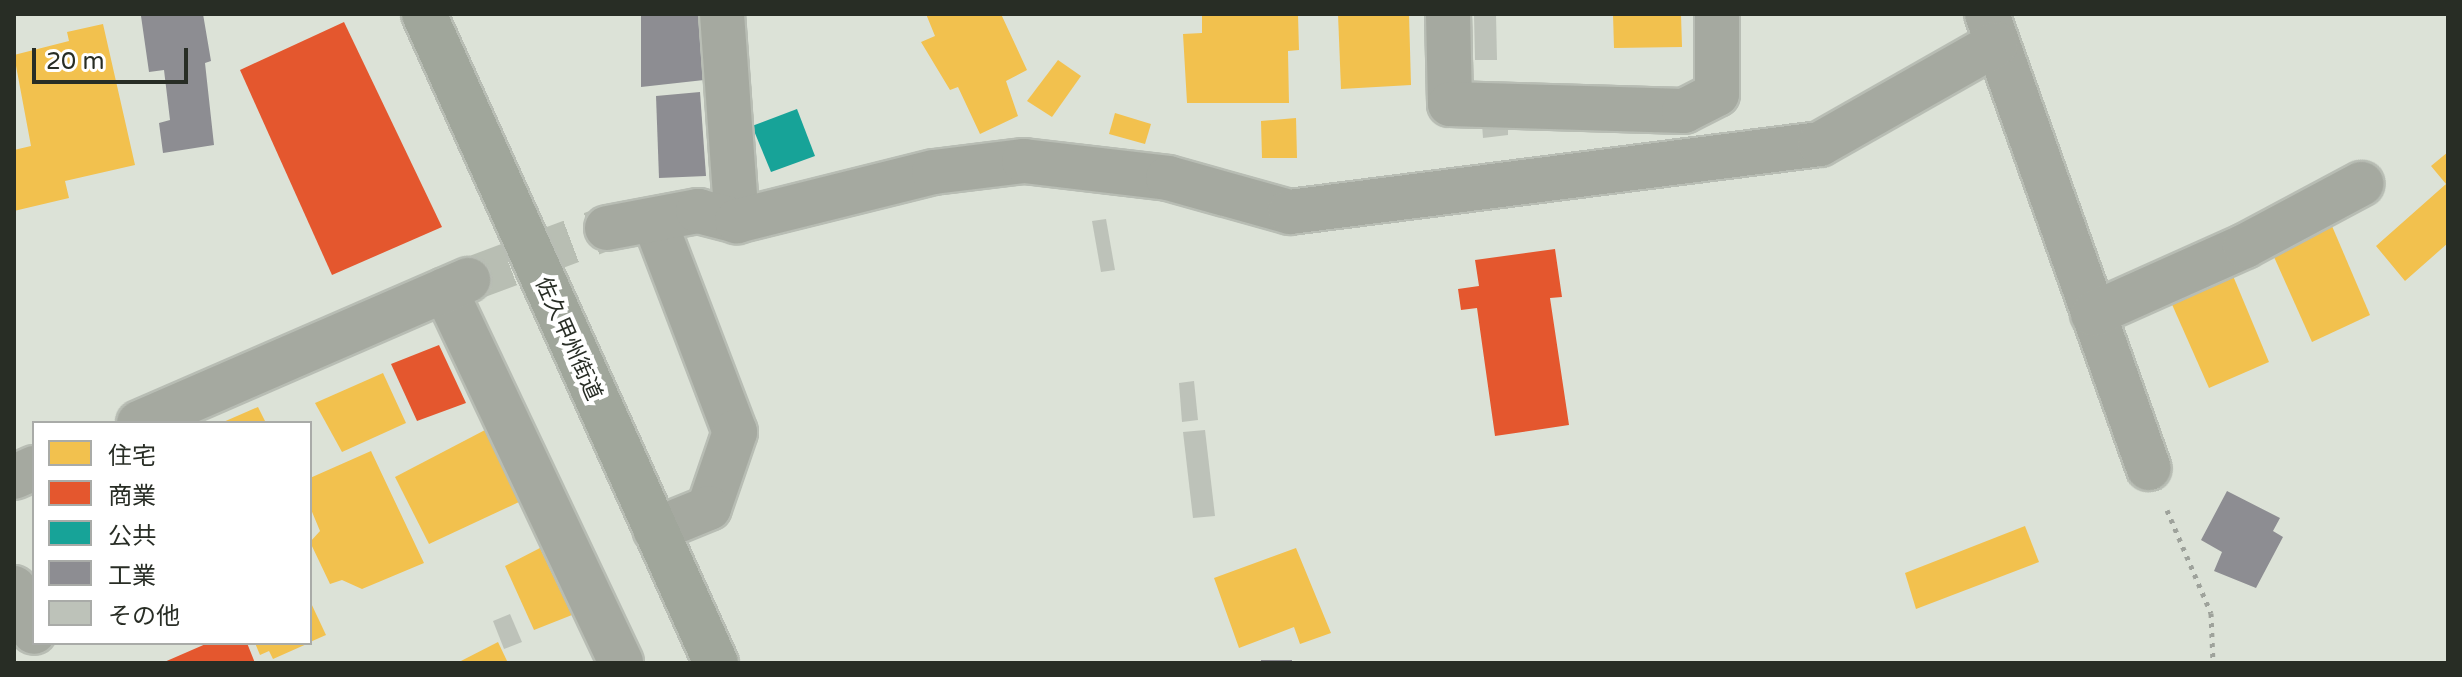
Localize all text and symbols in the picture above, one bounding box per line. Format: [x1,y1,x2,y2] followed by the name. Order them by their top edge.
[36,32,192,82] scale bar
[46,47,104,76] text: 20 m
[529,273,607,405] street label: 佐久甲州街道
[32,421,312,645] legend
[108,442,156,471] text: 住宅
[108,482,156,511] text: 商業
[108,522,156,551] text: 公共
[108,562,156,591] text: 工業
[108,602,180,631] text: その他

